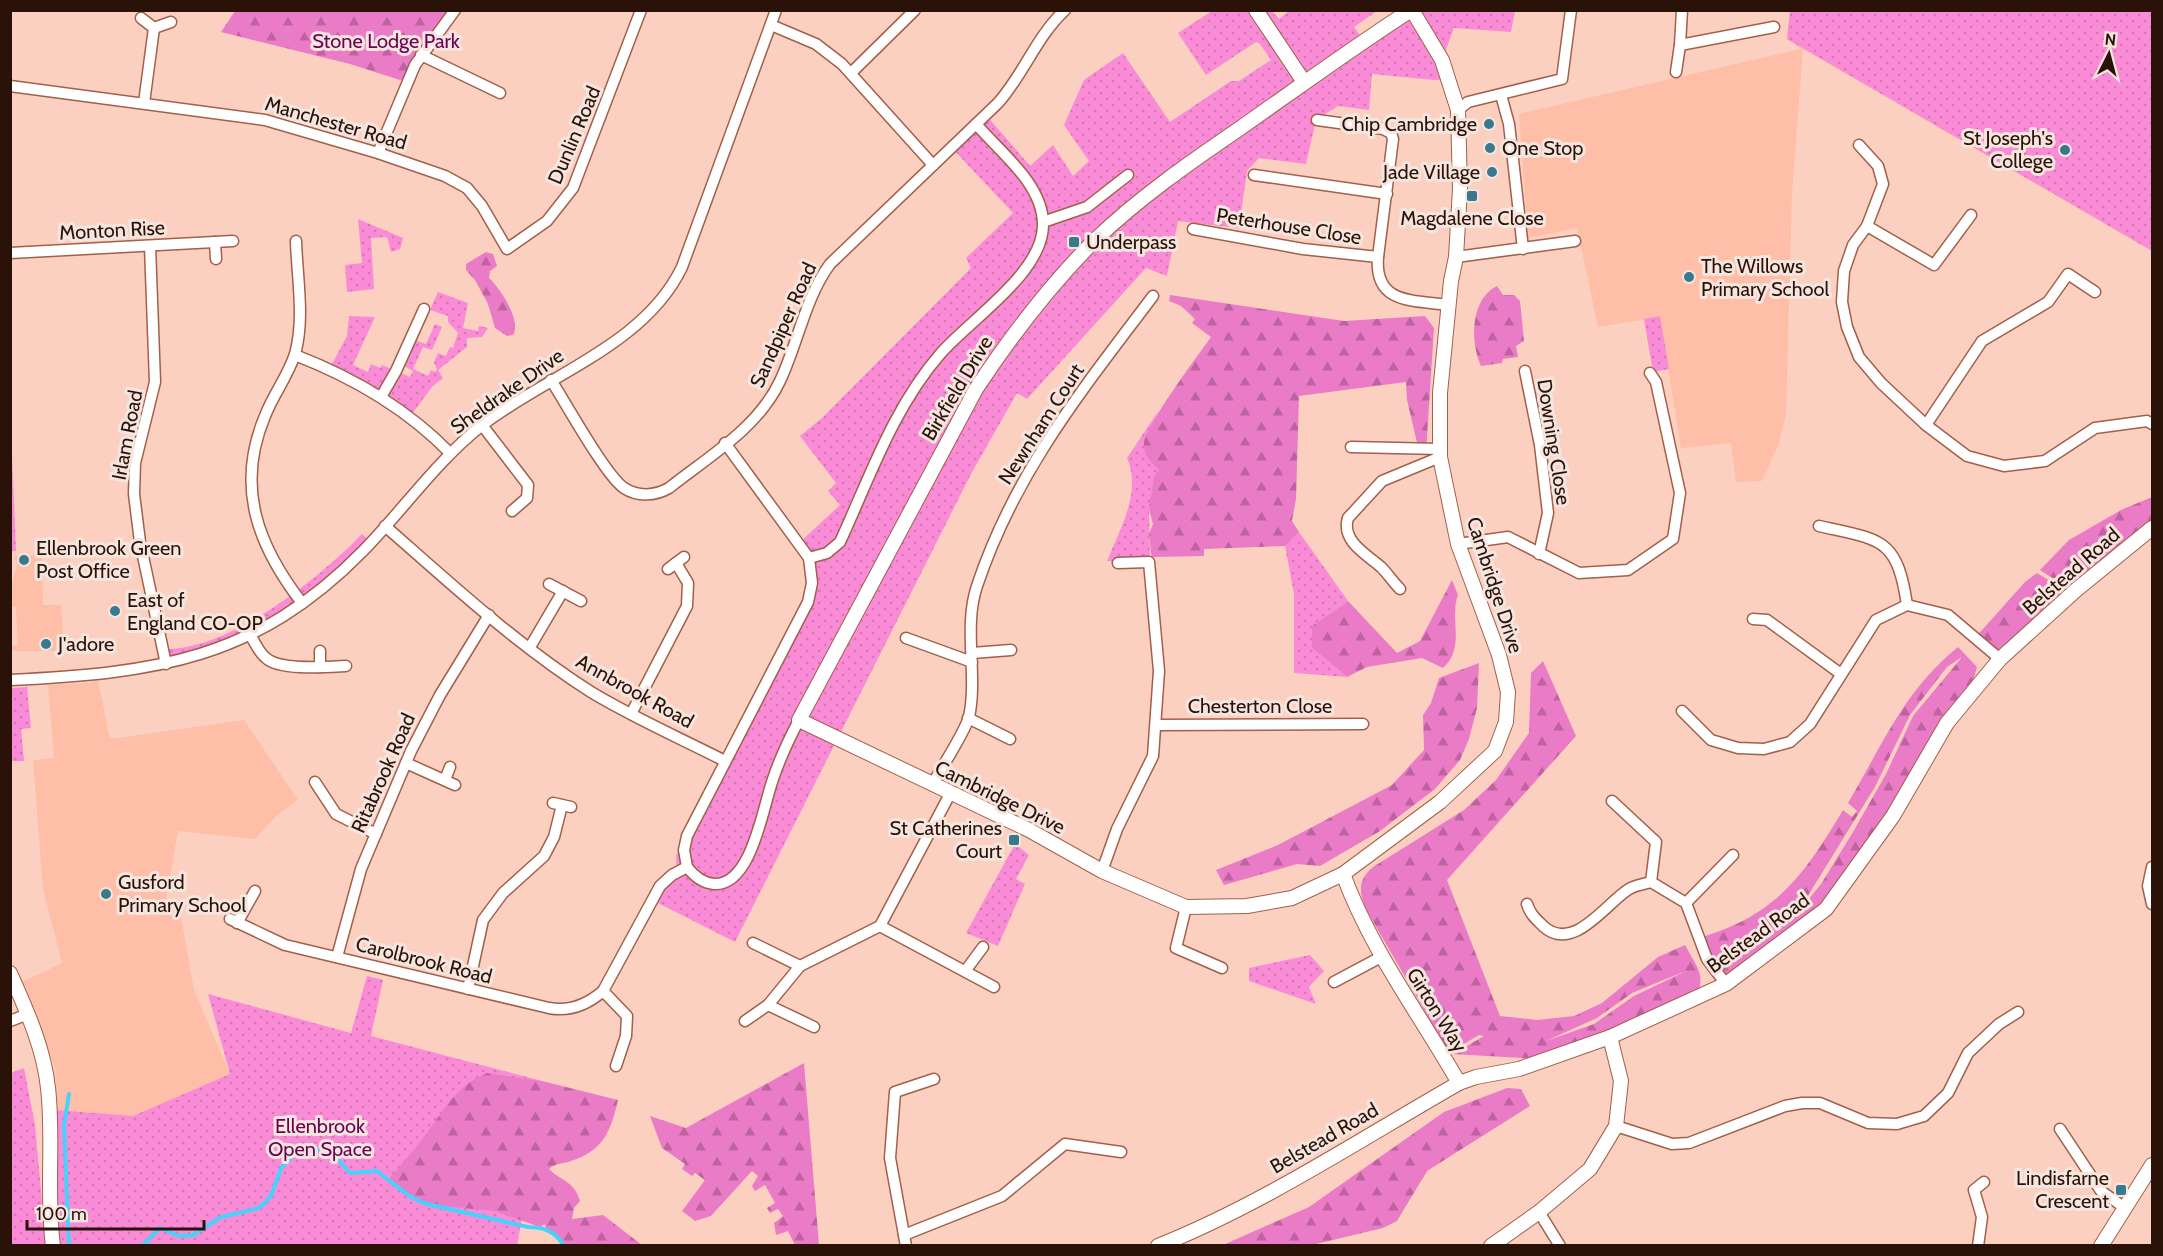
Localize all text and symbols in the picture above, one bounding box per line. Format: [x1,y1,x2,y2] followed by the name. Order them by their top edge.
[2079,24,2139,84] north arrow
[312,29,460,53] park label: Stone Lodge Park
[2104,30,2117,50] text: N
[543,82,605,188] street label: Dunlin Road
[262,91,410,155] street label: Manchester Road
[1342,112,1477,136] place label: Chip Cambridge
[1482,117,1496,131] marker: Chip Cambridge
[1963,126,2053,173] place label: St Joseph's College
[1502,136,1583,160] place label: One Stop
[1483,141,1497,155] marker: One Stop
[2058,143,2072,157] marker: St Joseph's College
[1382,160,1480,184] place label: Jade Village
[1485,165,1499,179] marker: Jade Village
[1465,189,1479,203] marker: Magdalene Close
[1215,203,1363,249] street label: Peterhouse Close
[1400,206,1544,230] place label: Magdalene Close
[58,215,166,245] street label: Monton Rise
[1086,230,1176,254] place label: Underpass
[1067,235,1081,249] marker: Underpass
[1701,254,1829,301] place label: The Willows Primary School
[745,259,821,391] street label: Sandpiper Road
[1682,270,1696,284] marker: The Willows Primary School
[916,331,998,445] street label: Birkfield Drive
[446,343,568,439] street label: Sheldrake Drive
[993,359,1089,489] street label: Newnham Court
[1532,377,1576,507] street label: Downing Close
[107,388,147,482] street label: Irlam Road
[1462,514,1528,656] street label: Cambridge Drive
[2018,522,2124,620] street label: Belstead Road
[36,536,182,583] place label: Ellenbrook Green Post Office
[17,553,31,567] marker: Ellenbrook Green Post Office
[127,588,263,635] place label: East of England CO-OP
[108,604,122,618] marker: East of England CO-OP
[57,632,114,656] place label: J'adore
[39,637,53,651] marker: J'adore
[572,649,698,733] street label: Annbrook Road
[1188,694,1332,718] street label: Chesterton Close
[346,709,420,837] street label: Ritabrook Road
[931,755,1069,839] street label: Cambridge Drive
[890,816,1002,863] place label: St Catherines Court
[1007,833,1021,847] marker: St Catherines Court
[118,870,246,917] place label: Gusford Primary School
[99,887,113,901] marker: Gusford Primary School
[1702,888,1814,978] street label: Belstead Road
[353,931,495,989] street label: Carolbrook Road
[1402,964,1472,1056] street label: Girton Way
[1266,1097,1382,1179] street label: Belstead Road
[268,1114,372,1161] park label: Ellenbrook Open Space
[2016,1166,2109,1213] place label: Lindisfarne Crescent
[2114,1183,2128,1197] marker: Lindisfarne Crescent
[27,1193,204,1231] scale bar
[36,1203,87,1225] text: 100 m

